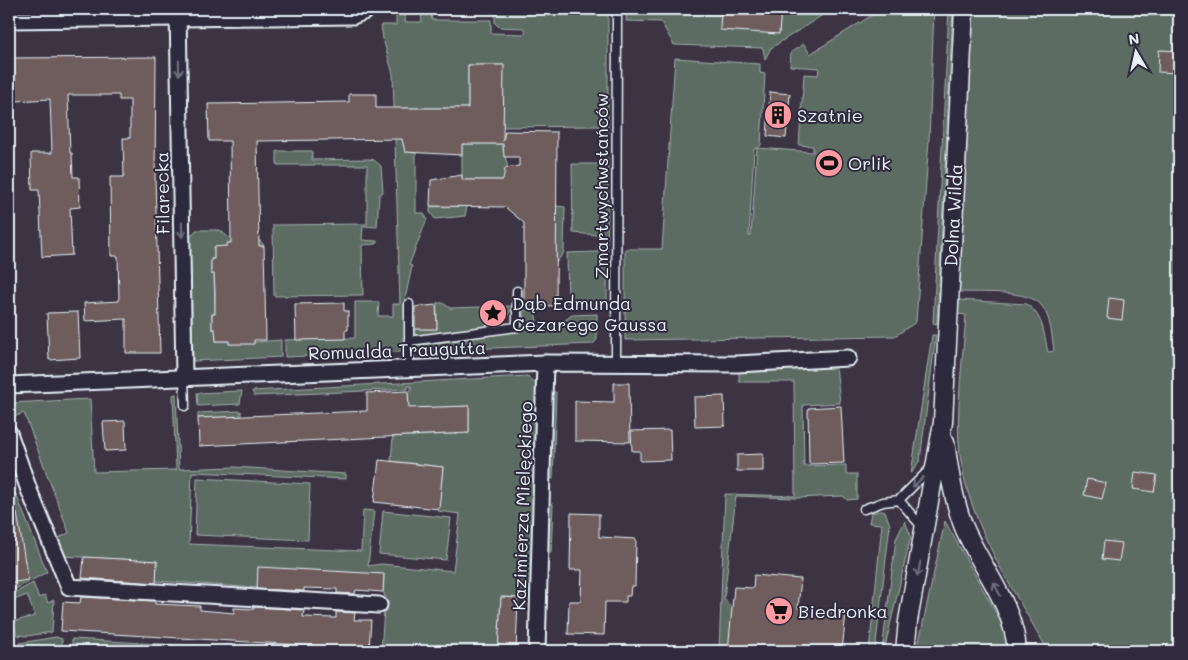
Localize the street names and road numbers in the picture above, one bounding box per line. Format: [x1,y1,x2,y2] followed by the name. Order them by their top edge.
[589,93,613,279] street label: Zmartwychwstańców
[149,151,175,235] street label: Filarecka
[938,163,968,267] street label: Dolna Wilda
[308,335,486,365] street label: Romualda Traugutta
[506,401,538,611] street label: Kazimierza Mielęckiego

